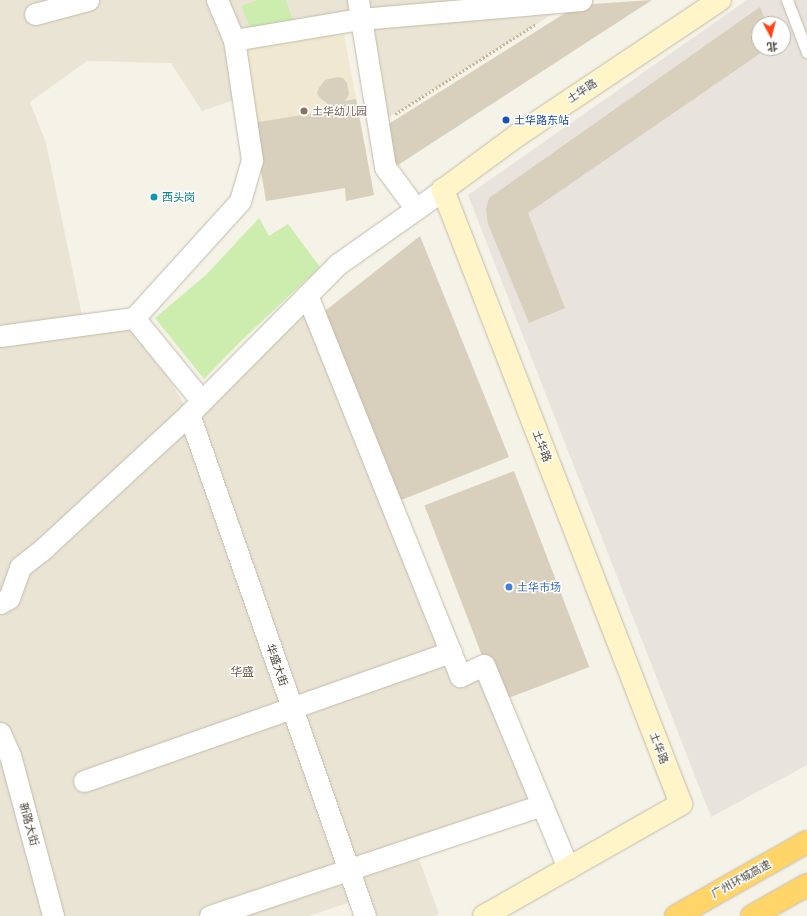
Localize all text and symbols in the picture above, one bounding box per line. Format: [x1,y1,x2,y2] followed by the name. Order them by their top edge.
[751,16,791,56] north arrow
[766,39,779,55] text: 北
[565,76,599,106] street label: 土华路
[312,104,367,118] place label: 土华幼儿园
[299,106,309,116] marker: 土华幼儿园
[514,113,569,127] place label: 土华路东站
[501,115,511,125] marker: 土华路东站
[162,190,195,204] place label: 西头岗
[149,192,159,202] marker: 西头岗
[530,428,554,464] street label: 土华路
[517,580,561,594] place label: 土华市场
[504,582,514,592] marker: 土华市场
[264,642,290,688] street label: 华盛大街
[230,665,254,679] district label: 华盛
[647,730,671,766] street label: 土华路
[17,801,41,847] street label: 新路大街
[709,857,773,901] street label: 广州环城高速

